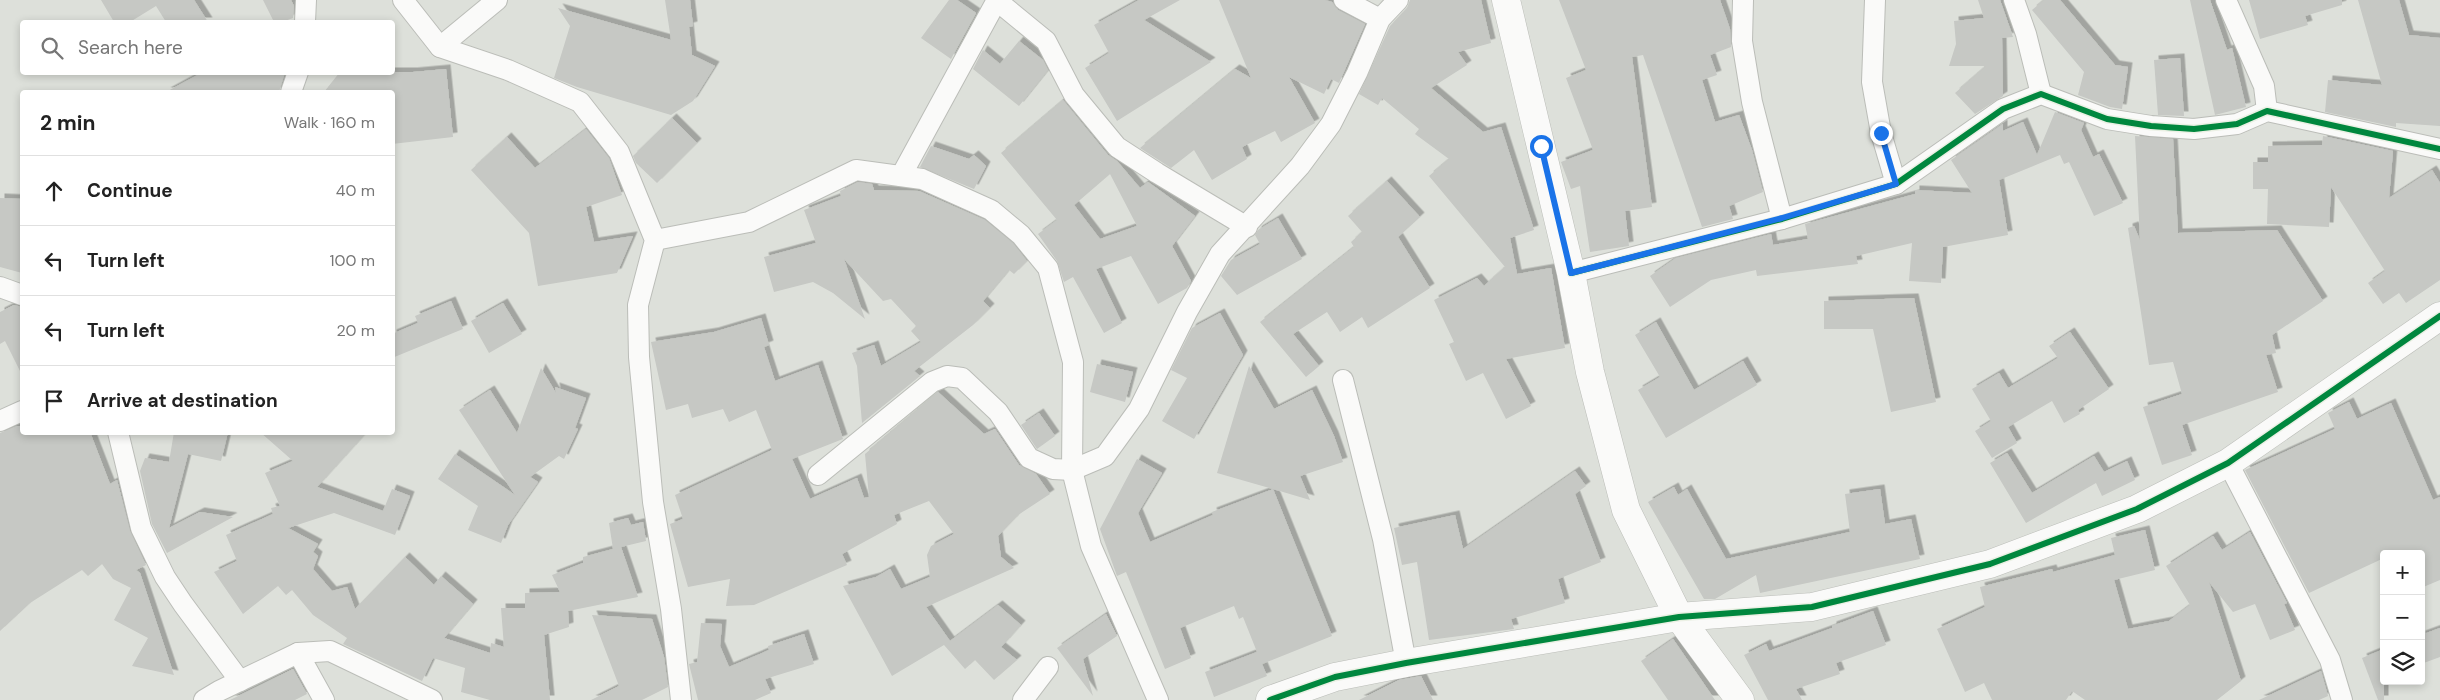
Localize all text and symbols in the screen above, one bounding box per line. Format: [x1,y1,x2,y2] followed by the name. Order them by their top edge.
[20,20,395,75] search box
[38,34,66,62] icon: search
[78,35,183,60] text: Search here
[40,109,96,137] text: 2 min
[284,112,375,133] text: Walk · 160 m
[1870,122,1893,145] route end
[1530,135,1553,158] route start
[40,177,68,205] icon: ahead
[87,178,173,203] text: Continue
[336,180,375,201] text: 40 m
[40,247,68,275] icon: left
[87,248,165,273] text: Turn left
[330,250,375,271] text: 100 m
[40,317,68,345] icon: left
[87,318,165,343] text: Turn left
[336,320,375,341] text: 20 m
[40,387,68,415] icon: arrive
[87,388,278,413] text: Arrive at destination
[2380,550,2425,685] map controls
[2380,550,2425,595] button: +
[2380,595,2425,640] button: −
[2380,640,2425,685] button: layers

